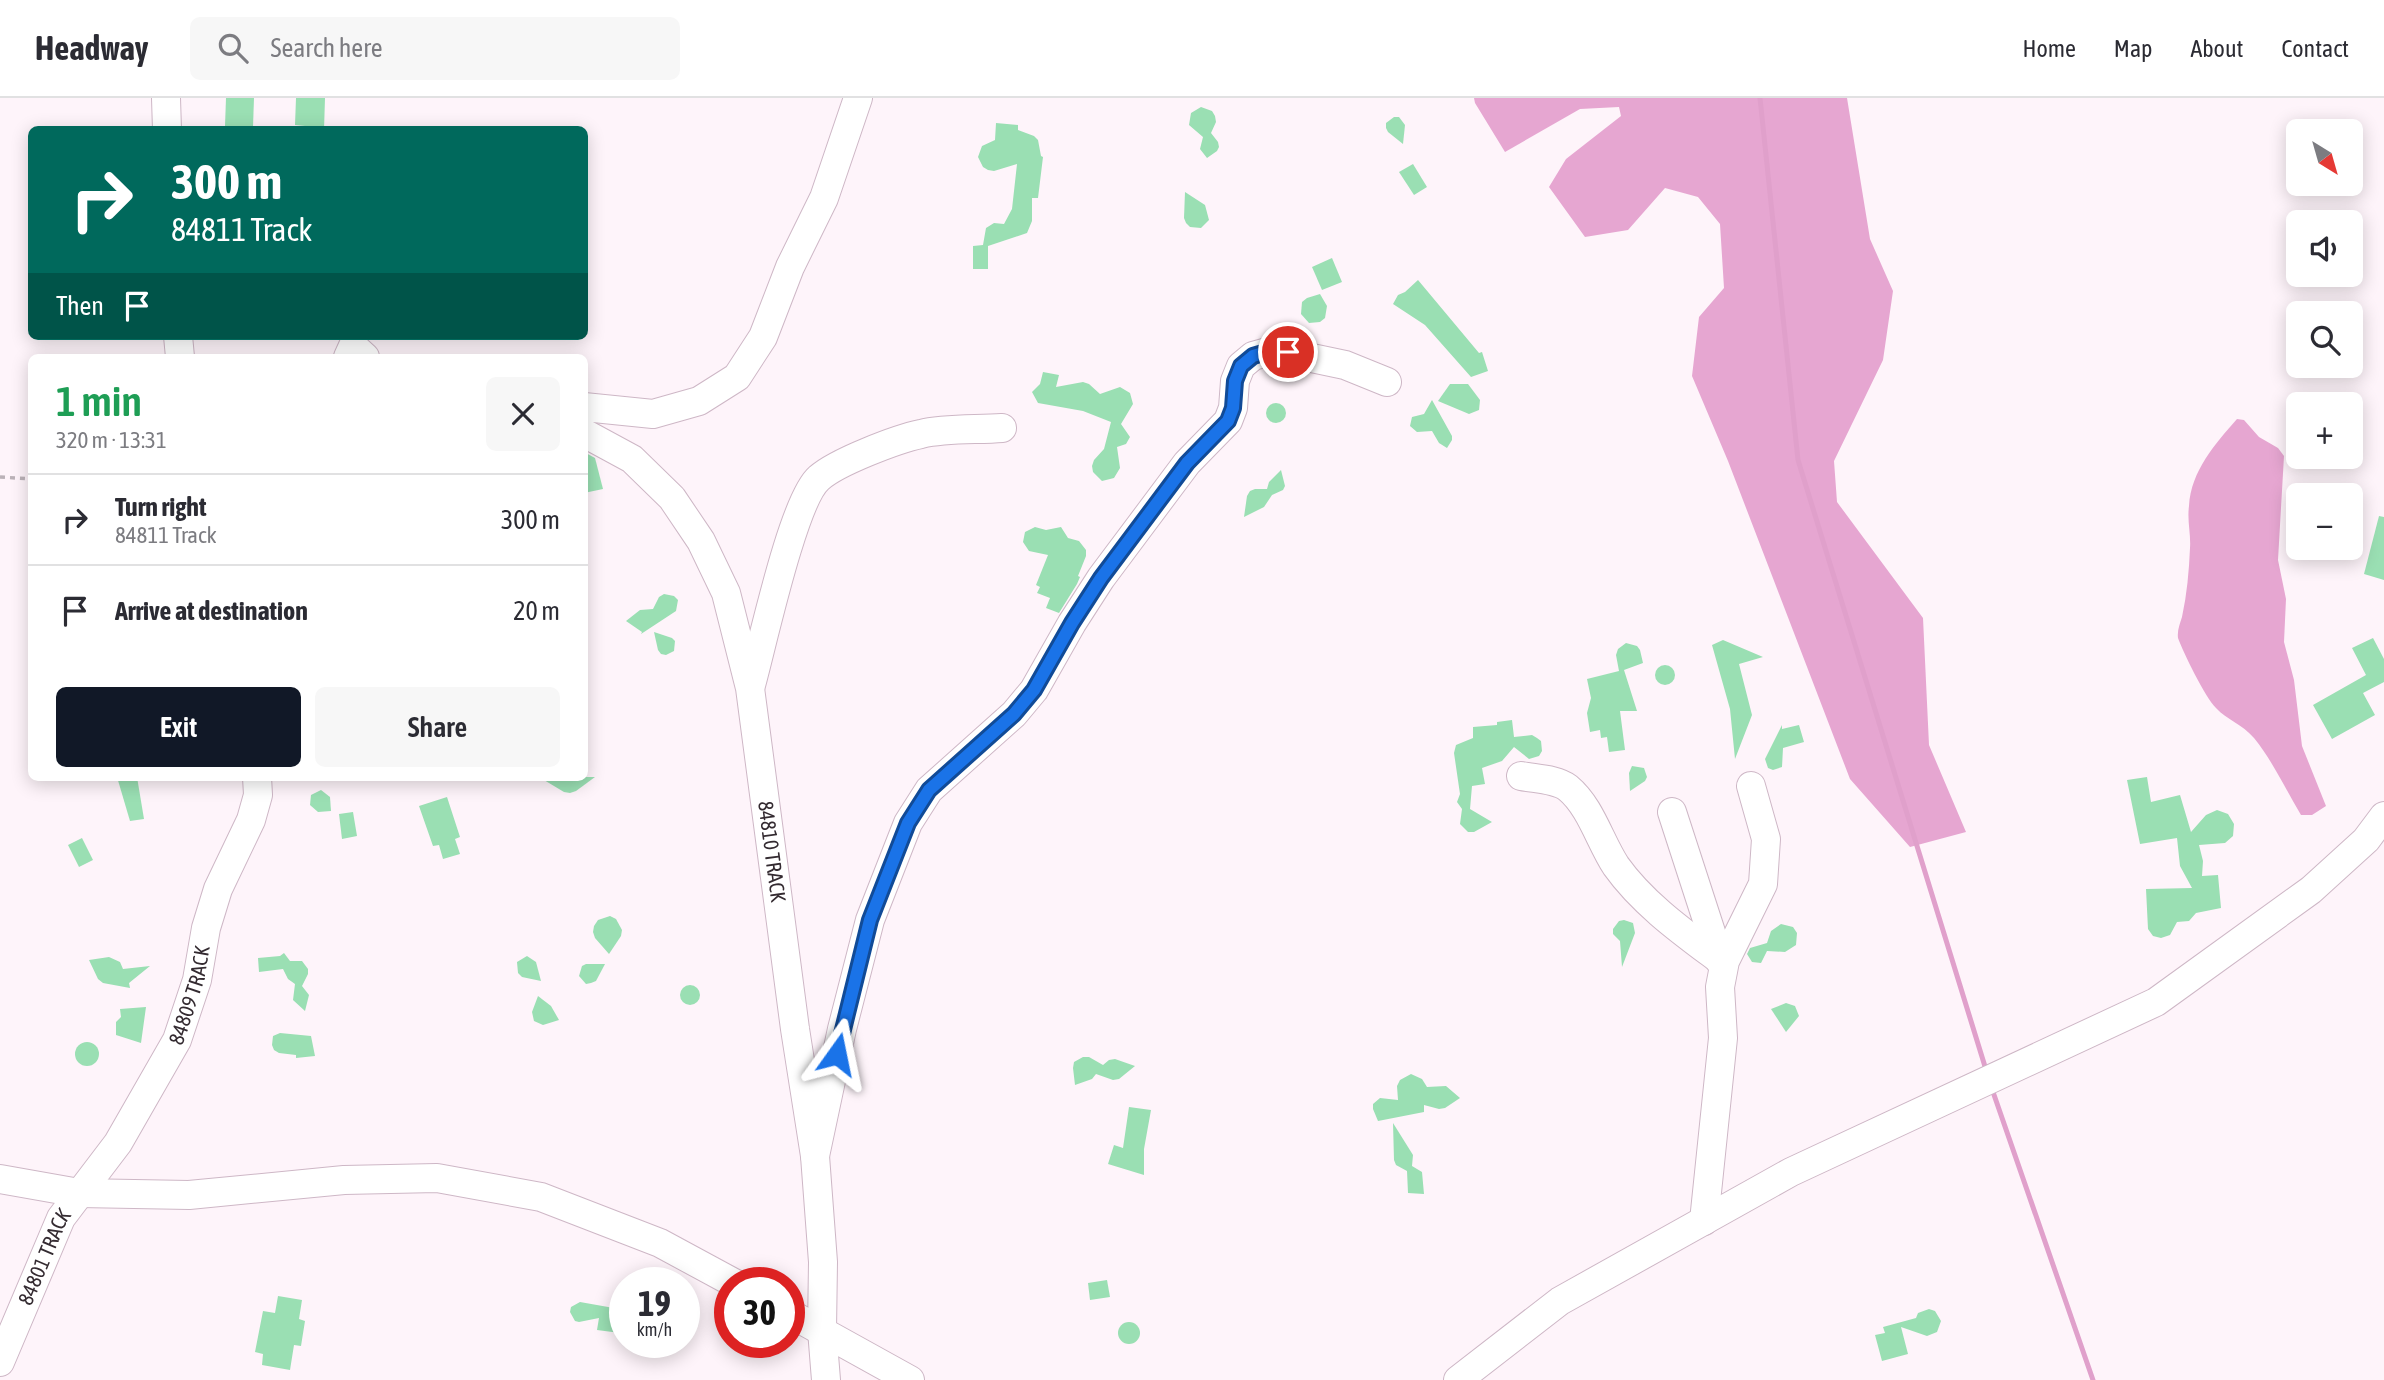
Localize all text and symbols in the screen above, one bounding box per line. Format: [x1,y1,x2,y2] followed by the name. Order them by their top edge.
[190,17,680,80] search box
[35,29,148,67] text: Headway
[214,29,252,67] icon: search
[270,33,383,63] text: Search here
[2022,35,2076,62] text: Home
[2114,35,2152,62] text: Map
[2190,35,2243,62] text: About
[2281,35,2349,62] text: Contact
[2286,119,2362,196] north arrow
[2286,119,2363,560] map controls
[171,153,282,209] text: 300 m
[56,154,147,245] icon: right
[2286,210,2363,287] button: sound
[171,211,312,248] text: 84811 Track
[118,287,156,325] icon: arrive
[56,291,104,321] text: Then
[2286,301,2363,378] button: search
[1258,322,1318,382] pin
[1269,333,1307,371] icon: arrive
[56,377,142,425] text: 1 min
[486,377,560,451] button: close
[2286,392,2363,469] button: +
[56,427,167,453] text: 320 m · 13:31
[2286,483,2363,560] button: −
[115,492,206,522] text: Turn right
[56,501,94,539] icon: right
[501,505,560,535] text: 300 m
[115,522,217,548] text: 84811 Track
[56,592,94,630] icon: arrive
[115,596,308,626] text: Arrive at destination
[513,596,560,626] text: 20 m
[56,687,301,767] button: Exit
[315,687,560,767] button: Share
[754,799,791,904] street label: 84810 TRACK
[163,943,214,1048] street label: 84809 TRACK
[800,1017,874,1091] position arrow
[13,1203,75,1308] street label: 84801 TRACK
[714,1267,805,1358] speed limit sign: 30
[638,1283,671,1323] text: 19
[637,1319,672,1340] text: km/h

